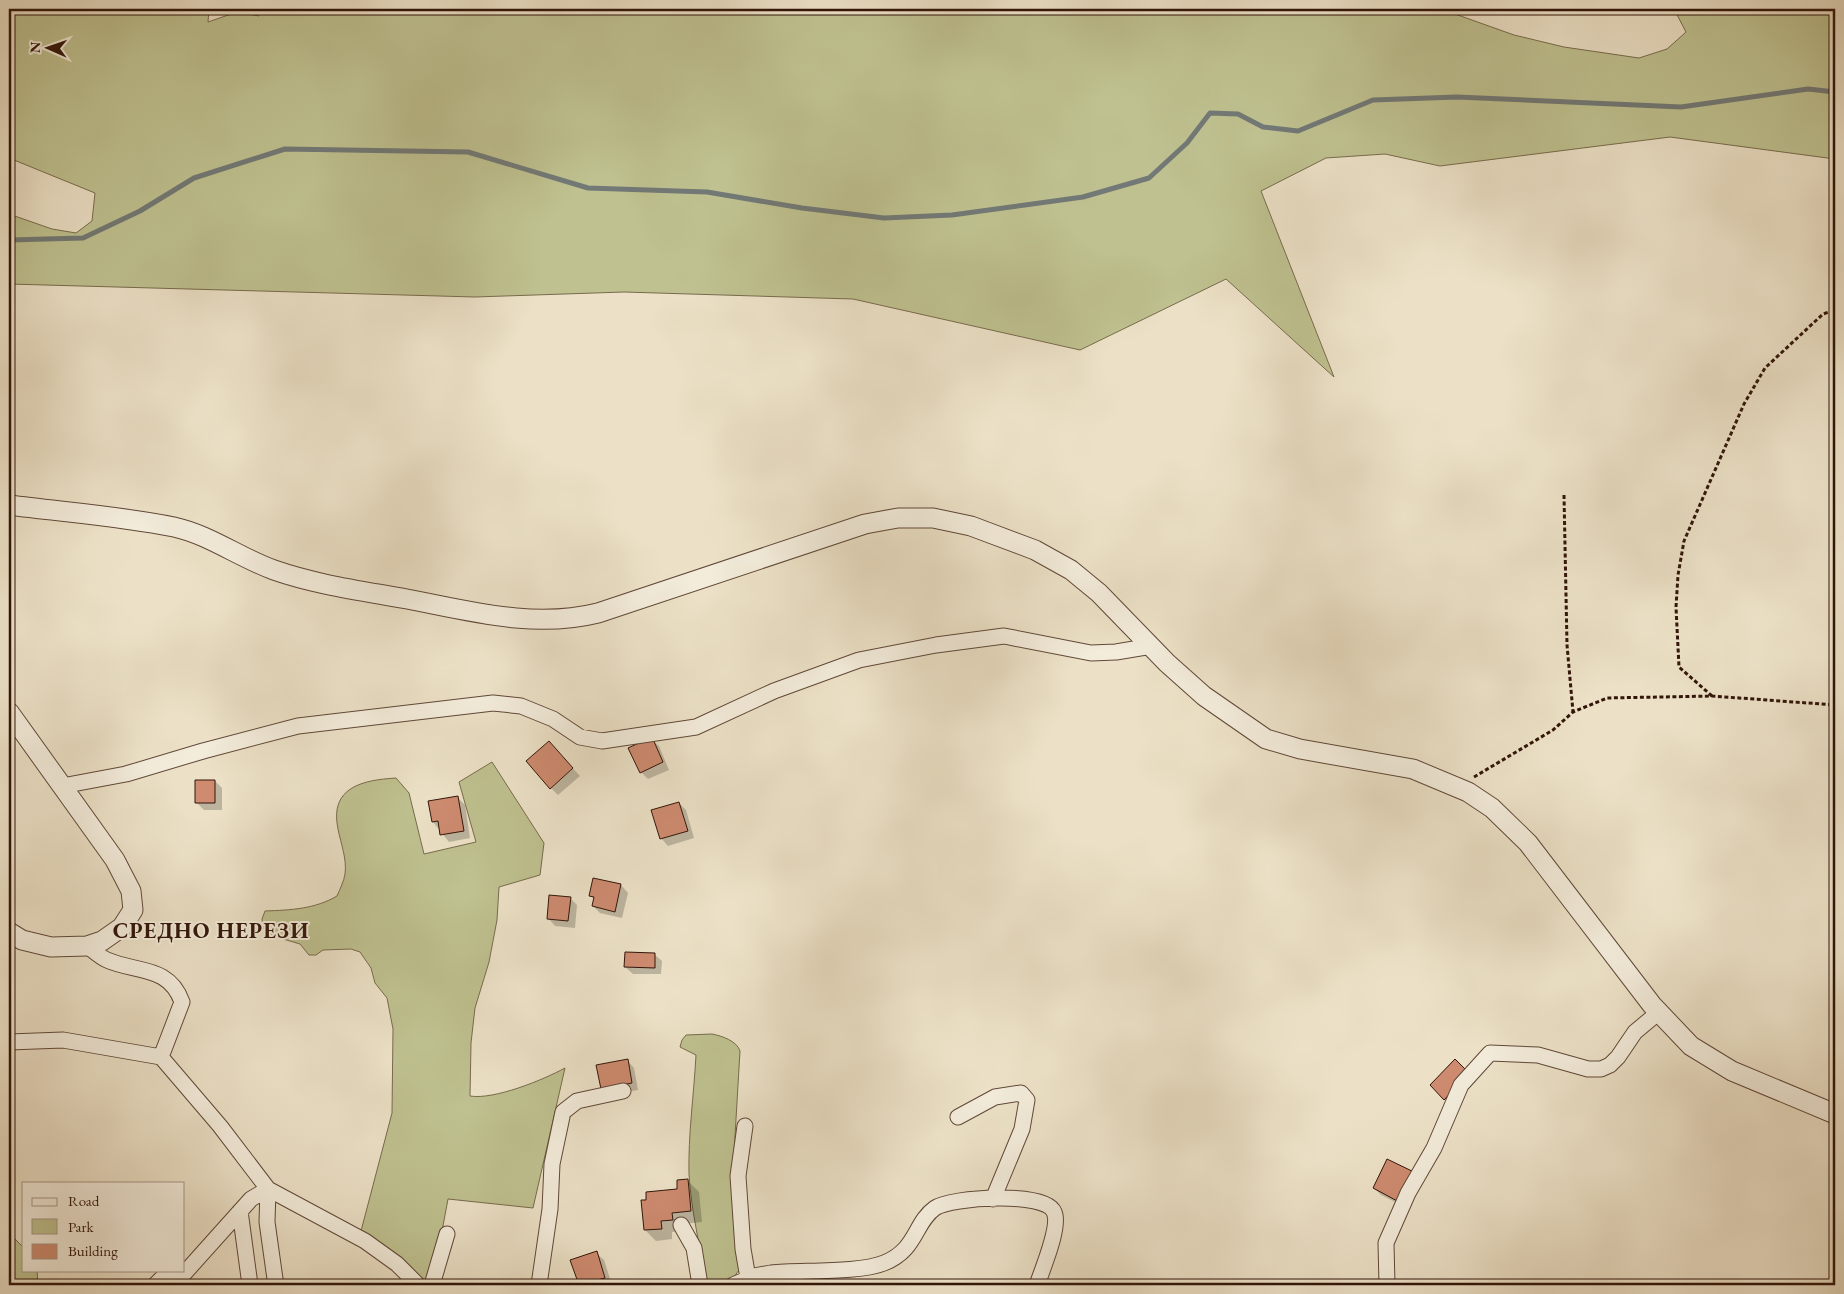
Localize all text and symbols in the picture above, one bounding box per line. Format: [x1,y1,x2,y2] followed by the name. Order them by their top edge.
[22,22,72,72] north arrow
[26,41,44,54] text: N
[113,916,309,945] district label: СРЕДНО НЕРЕЗИ
[22,1182,185,1272] legend
[68,1191,100,1210] text: Road
[68,1217,95,1236] text: Park
[68,1241,118,1260] text: Building

